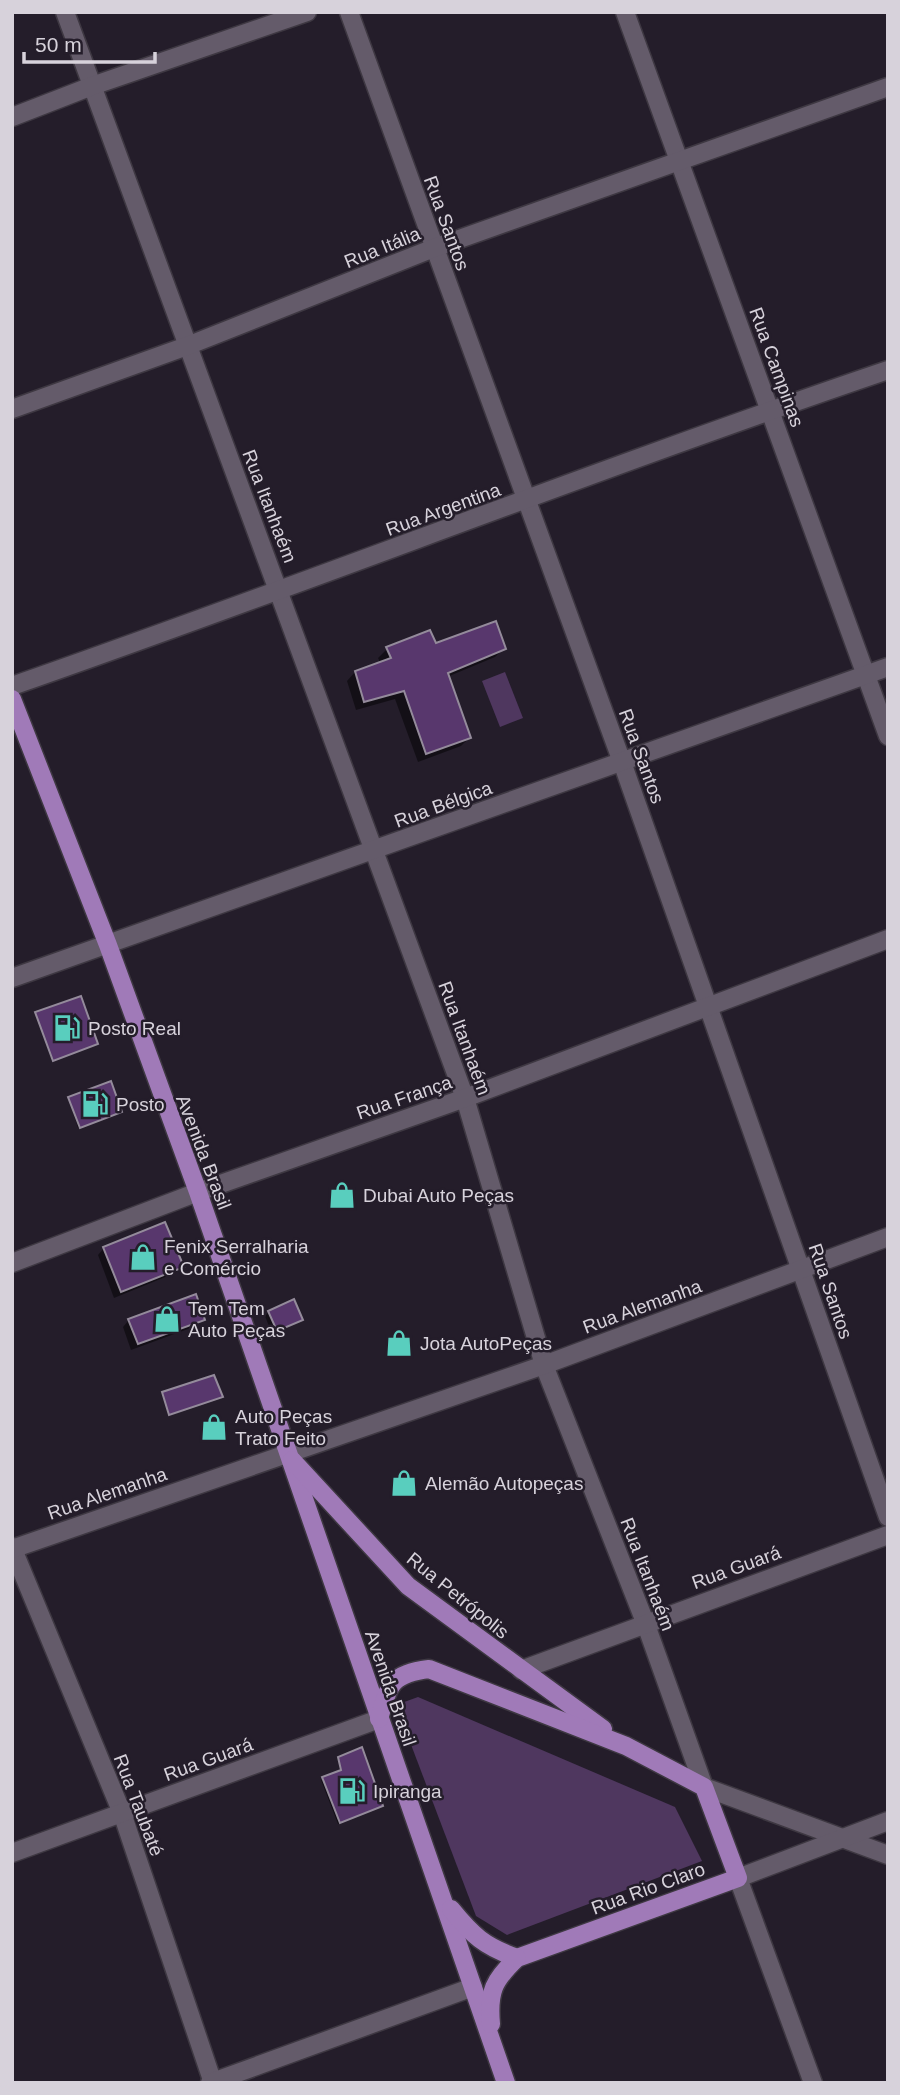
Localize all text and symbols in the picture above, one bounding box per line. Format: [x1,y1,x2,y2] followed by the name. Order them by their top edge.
[24,21,156,65] scale bar
[35,33,82,56] text: 50 m
[420,173,473,273] street label: Rua Santos
[341,223,424,272] street label: Rua Itália
[745,305,808,430] street label: Rua Campinas
[238,447,301,566] street label: Rua Itanhaém
[383,479,504,540] street label: Rua Argentina
[615,706,668,806] street label: Rua Santos
[391,777,495,832] street label: Rua Bélgica
[434,978,495,1098] street label: Rua Itanhaém
[52,1013,82,1043] fuel station icon: Posto Real
[88,1018,181,1039] place label: Posto Real
[354,1071,455,1124] street label: Rua França
[80,1089,110,1119] fuel station icon: Posto
[172,1092,235,1212] street label: Avenida Brasil
[116,1094,165,1115] place label: Posto
[327,1180,357,1210] shop icon: Dubai Auto Peças
[363,1185,514,1206] place label: Dubai Auto Peças
[164,1236,309,1279] place label: Fenix Serralharia e Comércio
[804,1241,857,1342] street label: Rua Santos
[128,1242,158,1272] shop icon: Fenix Serralharia e Comércio
[580,1275,705,1338] street label: Rua Alemanha
[188,1298,285,1341] place label: Tem Tem Auto Peças
[152,1304,182,1334] shop icon: Tem Tem Auto Peças
[384,1328,414,1358] shop icon: Jota AutoPeças
[420,1333,552,1354] place label: Jota AutoPeças
[235,1406,332,1449] place label: Auto Peças Trato Feito
[199,1412,229,1442] shop icon: Auto Peças Trato Feito
[45,1463,170,1524] street label: Rua Alemanha
[389,1468,419,1498] shop icon: Alemão Autopeças
[425,1473,583,1494] place label: Alemão Autopeças
[616,1515,679,1634] street label: Rua Itanhaém
[689,1542,784,1593] street label: Rua Guará
[403,1548,513,1643] street label: Rua Petrópolis
[361,1627,420,1749] street label: Avenida Brasil
[161,1734,256,1785] street label: Rua Guará
[109,1751,168,1859] street label: Rua Taubaté
[337,1776,367,1806] fuel station icon: Ipiranga
[373,1781,442,1802] place label: Ipiranga
[589,1858,708,1919] street label: Rua Rio Claro

